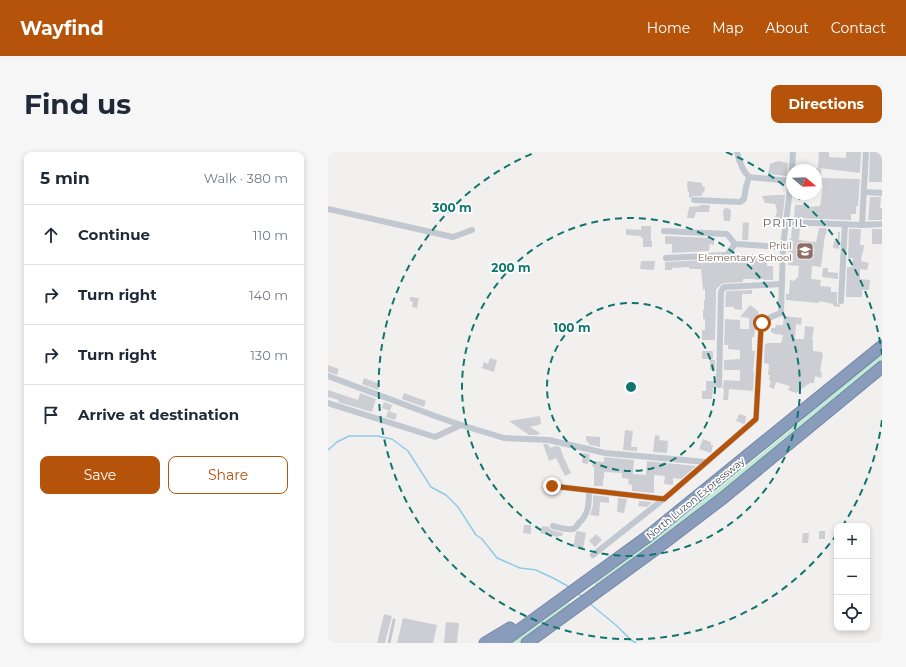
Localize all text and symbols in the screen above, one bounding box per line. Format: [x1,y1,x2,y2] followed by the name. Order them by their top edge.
[20,17,104,40] text: Wayfind
[647,19,690,37] text: Home
[712,19,743,37] text: Map
[765,19,809,37] text: About
[831,19,886,37] text: Contact
[771,85,882,123] button: Directions
[24,87,131,121] text: Find us
[786,164,822,200] north arrow
[40,168,90,188] text: 5 min
[204,170,288,186] text: Walk · 380 m
[431,200,472,215] text: 300 m
[763,215,807,230] district label: PRITIL
[40,224,62,246] icon: ahead
[78,225,150,244] text: Continue
[253,227,288,243] text: 110 m
[698,239,792,264] place label: Pritil Elementary School
[795,241,815,261] school or university icon: Pritil Elementary School
[491,260,531,275] text: 200 m
[40,284,62,306] icon: right
[78,285,157,304] text: Turn right
[249,287,288,303] text: 140 m
[753,314,771,332] route start
[554,320,590,335] text: 100 m
[40,344,62,366] icon: right
[78,345,157,364] text: Turn right
[250,347,288,363] text: 130 m
[624,380,638,394] centre of rings
[40,404,62,426] icon: arrive
[78,405,239,424] text: Arrive at destination
[643,454,748,542] street label: North Luzon Expressway
[40,456,160,494] button: Save
[168,456,288,494] button: Share
[543,477,561,495] route end
[834,523,870,631] map controls
[834,523,870,559] button: +
[834,559,870,595] button: −
[834,595,870,631] button: locate

